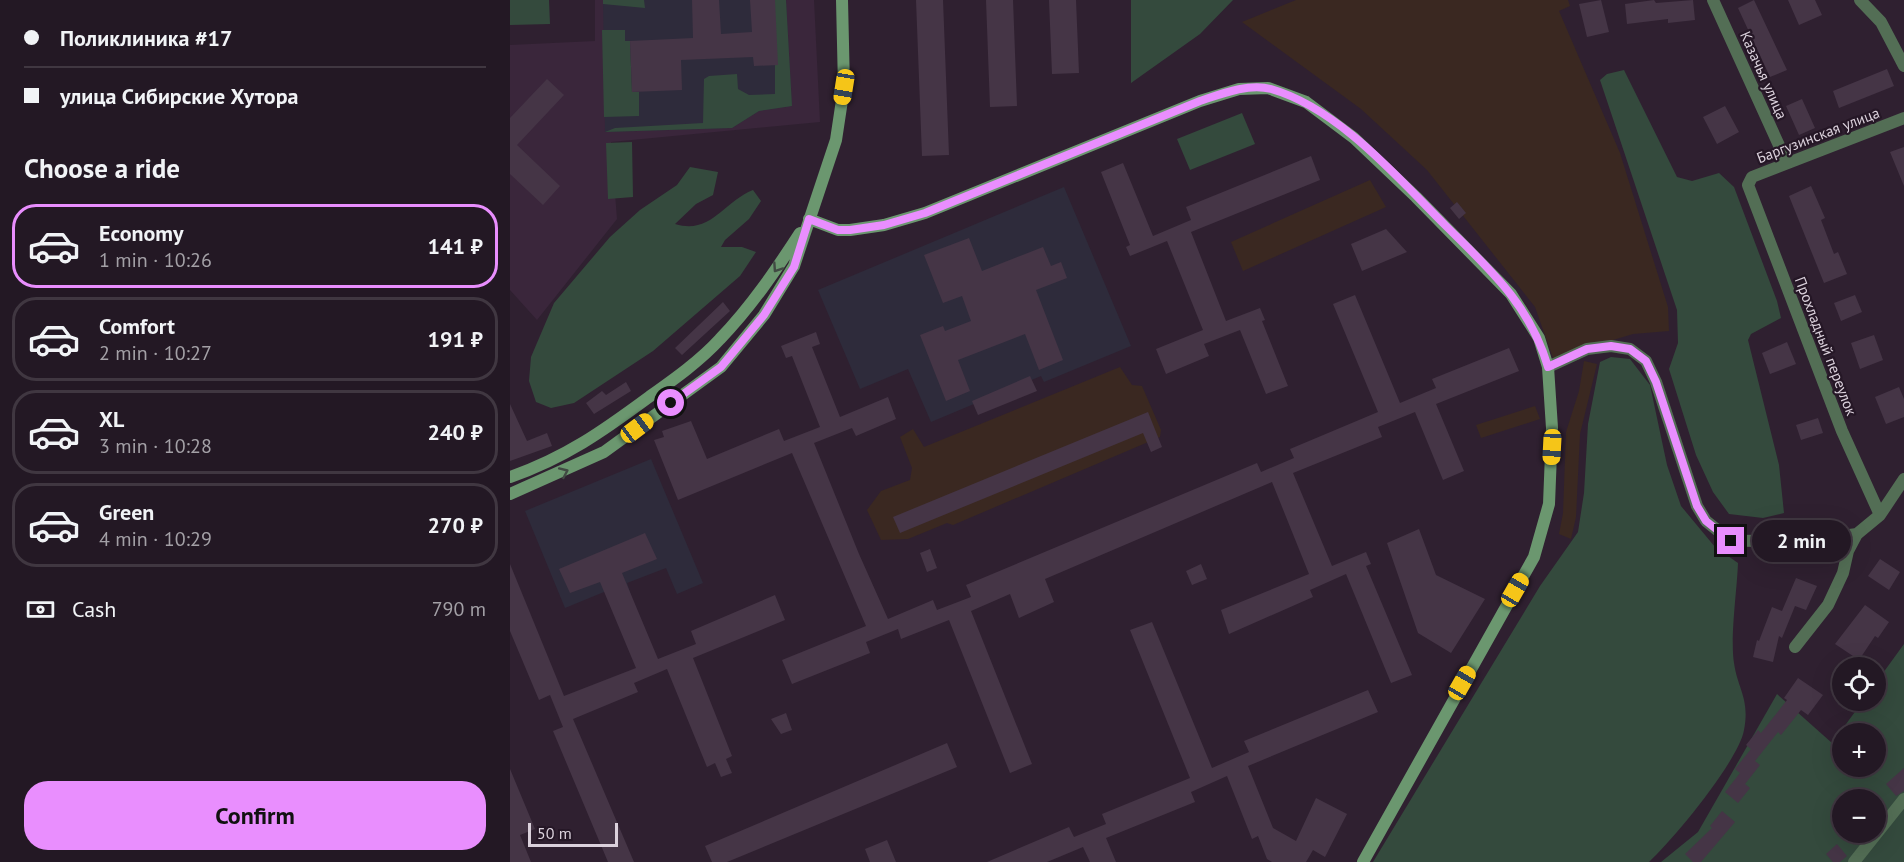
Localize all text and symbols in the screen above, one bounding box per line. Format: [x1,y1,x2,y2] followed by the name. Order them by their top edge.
[60,24,232,52] text: Поликлиника #17
[1736,28,1792,122] street label: Казачья улица
[832,68,856,106] car
[60,82,298,110] text: улица Сибирские Хутора
[1754,103,1882,167] street label: Баргузинская улица
[24,151,180,185] text: Choose a ride
[27,219,81,273] icon: car
[99,219,183,247] text: Economy
[428,232,483,260] text: 141 ₽
[99,247,212,273] text: 1 min · 10:26
[773,261,784,272] one-way arrow
[1791,274,1862,419] street label: Прохладный переулок
[27,312,81,366] icon: car
[99,312,175,340] text: Comfort
[428,325,483,353] text: 191 ₽
[99,340,212,366] text: 2 min · 10:27
[657,389,684,416] route start
[27,405,81,459] icon: car
[99,405,124,433] text: XL
[617,410,657,446] car
[428,418,483,446] text: 240 ₽
[1542,429,1562,465] car
[99,433,212,459] text: 3 min · 10:28
[558,467,569,479] one-way arrow
[27,498,81,552] icon: car
[99,498,154,526] text: Green
[428,511,483,539] text: 270 ₽
[1752,520,1851,562] callout: 2 min
[99,526,212,552] text: 4 min · 10:29
[1717,527,1744,554] route end
[1777,528,1826,554] text: 2 min
[1498,570,1532,610] car
[24,593,57,626] icon: cash
[72,595,116,623] text: Cash
[432,596,486,622] text: 790 m
[1832,657,1886,843] map controls
[1832,657,1886,711] button: locate
[1445,663,1479,703] car
[1832,723,1886,777] button: +
[24,781,486,850] button: Confirm
[1832,789,1886,843] button: −
[528,820,618,848] scale bar
[537,823,572,843] text: 50 m

